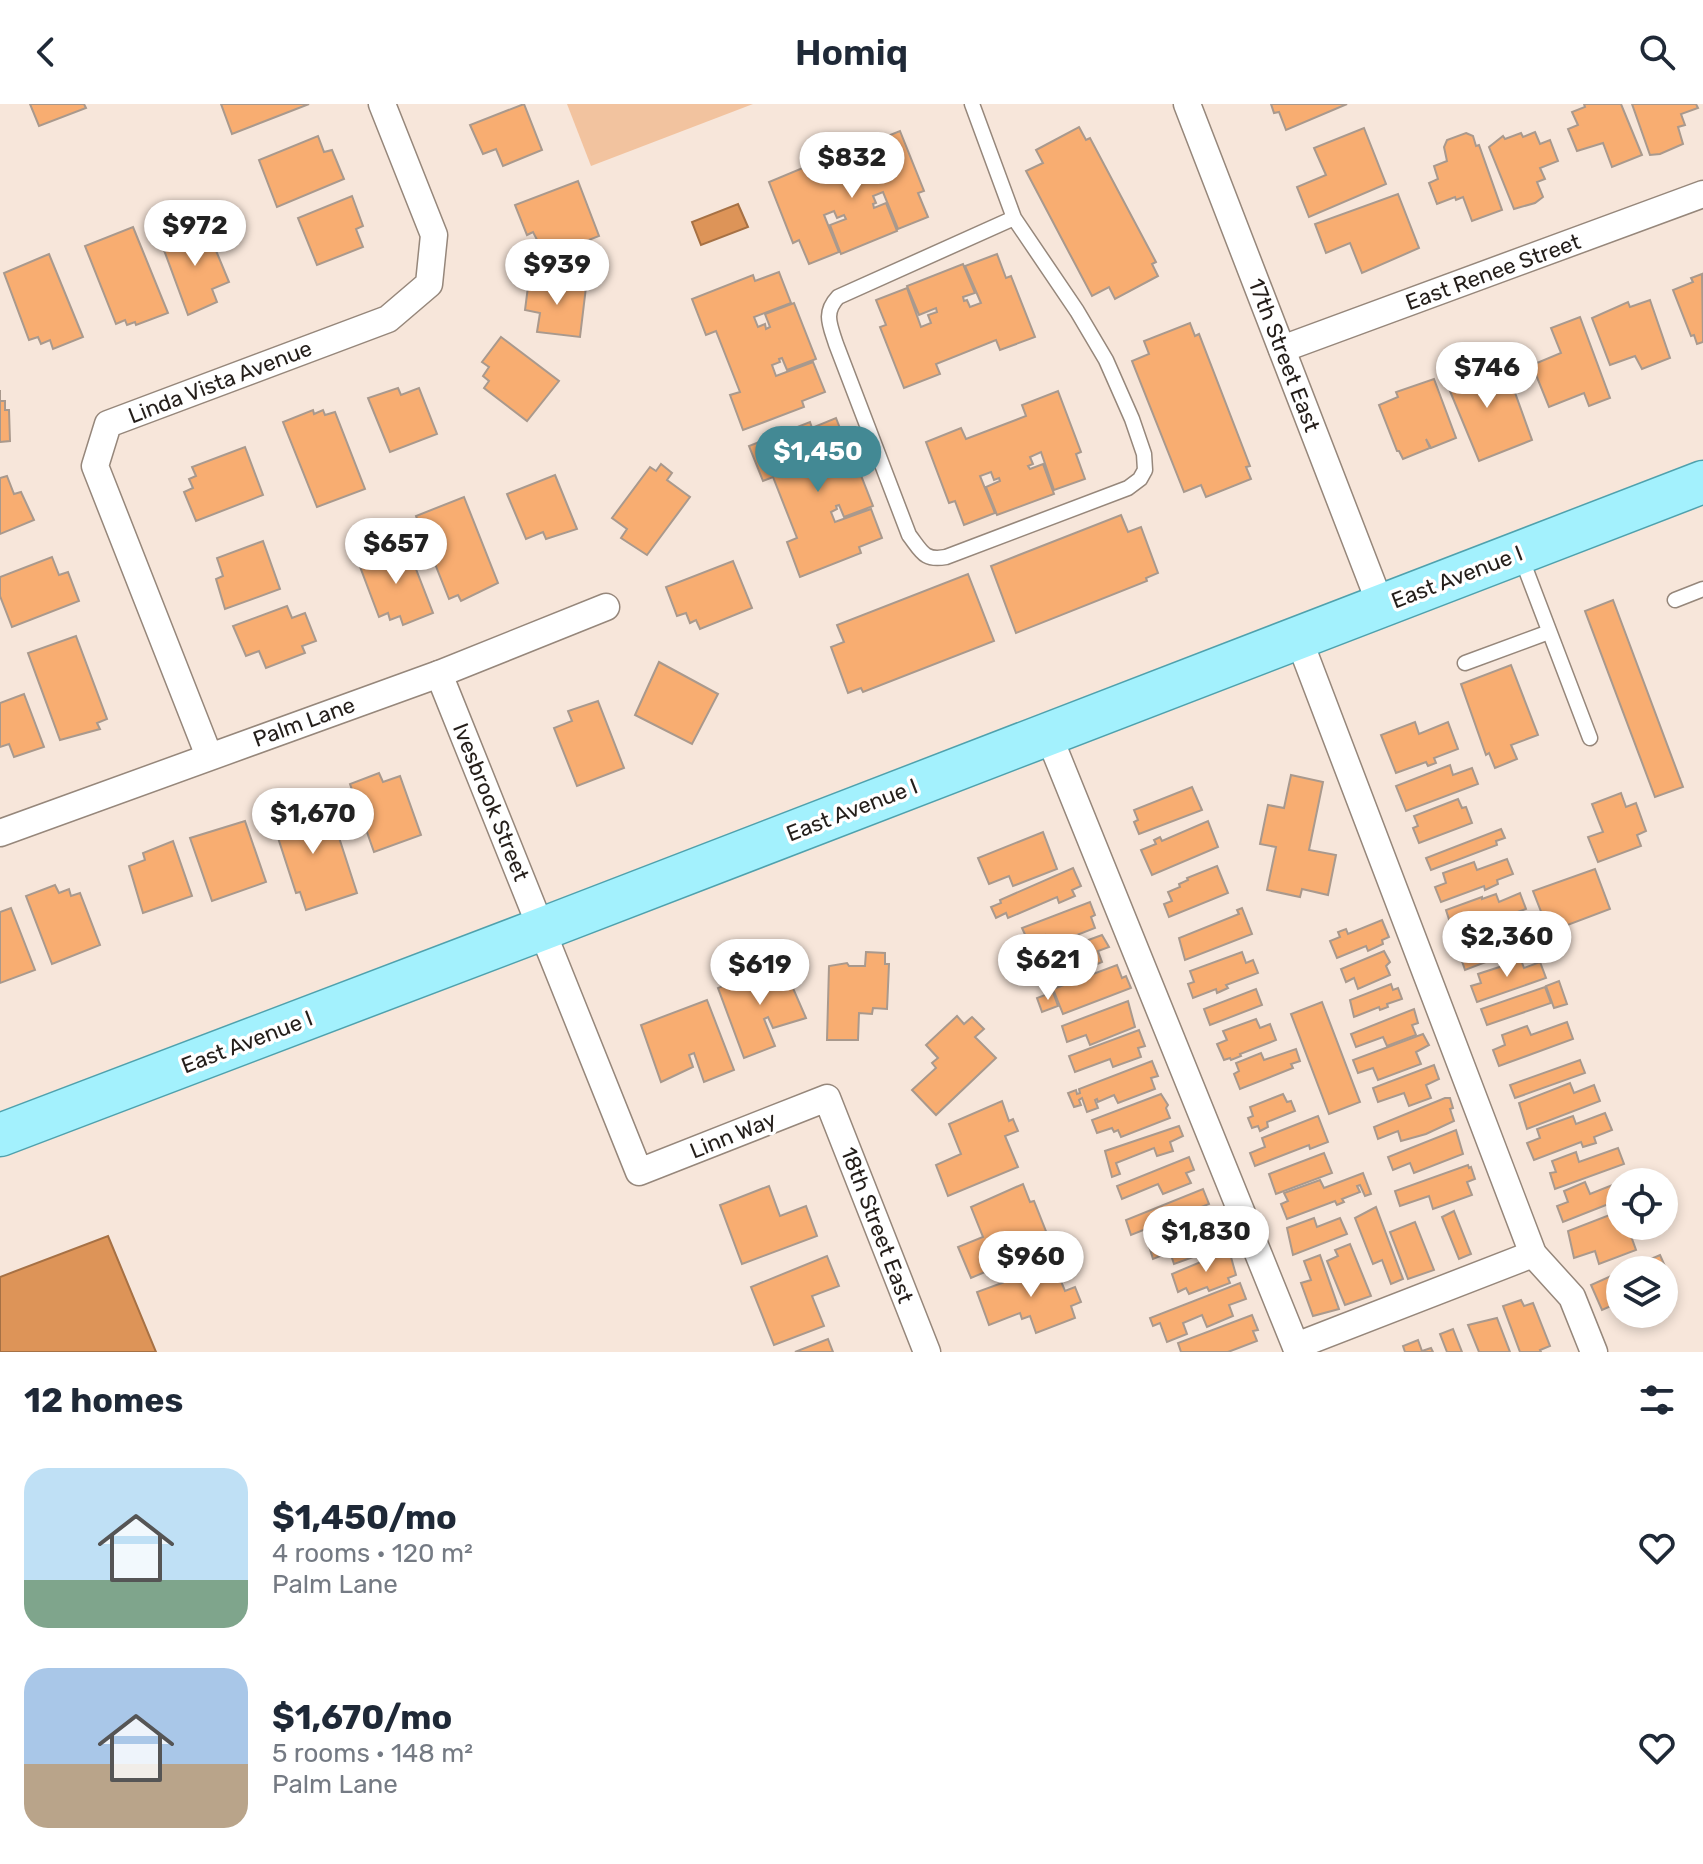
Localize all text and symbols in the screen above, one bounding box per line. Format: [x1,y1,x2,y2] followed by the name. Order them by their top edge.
[24,30,68,74] icon: back
[1635,30,1679,74] icon: search
[795,31,908,74] text: Homiq
[805,132,899,200] pin: $832
[817,142,887,173] text: $832
[148,200,242,268] pin: $972
[162,210,228,241] text: $972
[1402,228,1585,316] street label: East Renee Street
[510,239,604,307] pin: $939
[523,249,591,280] text: $939
[1242,274,1326,436] street label: 17th Street East
[124,335,316,429] street label: Linda Vista Avenue
[1440,342,1534,410] pin: $746
[1454,352,1520,383] text: $746
[753,426,883,494] pin: $1,450
[773,436,863,467] text: $1,450
[349,518,443,586] pin: $657
[363,528,429,559] text: $657
[1387,540,1527,614] street label: East Avenue I
[249,691,359,753] street label: Palm Lane
[447,719,535,885] street label: Ivesbrook Street
[782,773,922,847] street label: East Avenue I
[248,788,378,856] pin: $1,670
[270,798,356,829] text: $1,670
[1442,911,1572,979] pin: $2,360
[1460,921,1554,952] text: $2,360
[1001,934,1095,1002] pin: $621
[713,939,807,1007] pin: $619
[1016,944,1080,975] text: $621
[728,949,792,980] text: $619
[177,1005,317,1079] street label: East Avenue I
[686,1106,780,1164] street label: Linn Way
[835,1143,919,1307] street label: 18th Street East
[1606,1168,1678,1328] map controls
[1606,1168,1678,1240] button: locate
[1141,1206,1271,1274] pin: $1,830
[1161,1216,1251,1247] text: $1,830
[984,1231,1078,1299] pin: $960
[997,1241,1065,1272] text: $960
[1606,1256,1678,1328] button: layers
[1635,1378,1679,1422] icon: filters
[24,1380,183,1421] text: 12 homes
[272,1497,457,1538] text: $1,450/mo
[88,1500,184,1596] icon: home
[1635,1526,1679,1570] icon: heart
[272,1538,473,1569] text: 4 rooms · 120 m²
[272,1569,398,1600] text: Palm Lane
[272,1697,452,1738] text: $1,670/mo
[88,1700,184,1796] icon: home
[1635,1726,1679,1770] icon: heart
[272,1738,473,1769] text: 5 rooms · 148 m²
[272,1769,398,1800] text: Palm Lane

